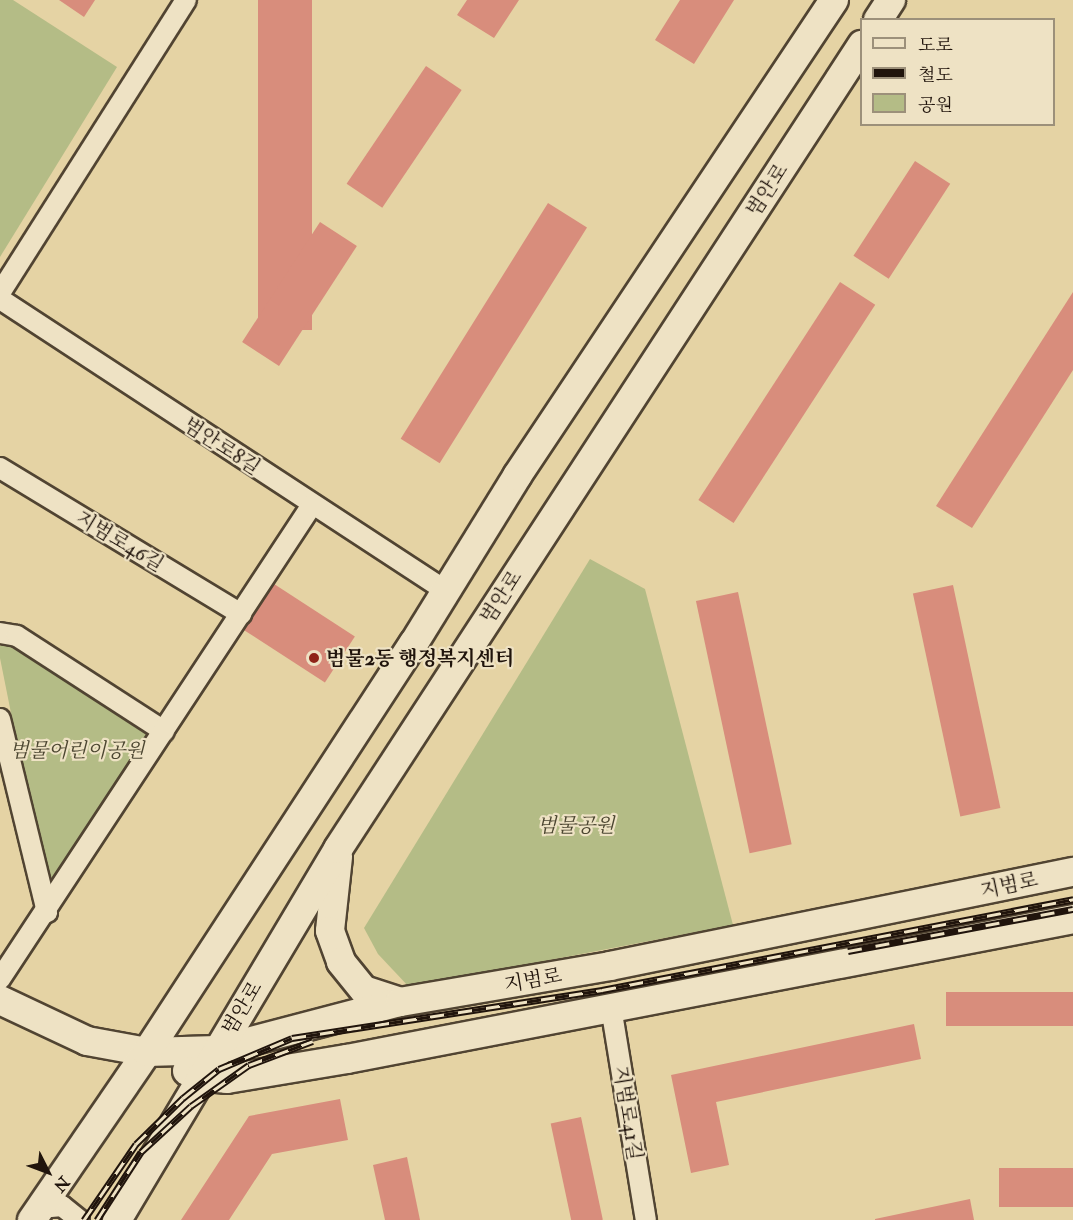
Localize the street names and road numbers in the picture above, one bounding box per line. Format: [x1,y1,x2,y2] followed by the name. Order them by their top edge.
[741,159,793,221] street label: 범안로
[179,412,265,480] street label: 범안로8길
[72,505,168,577] street label: 지범로46길
[475,566,527,628] street label: 범안로
[978,867,1040,903] street label: 지범로
[502,963,564,997] street label: 지범로
[217,977,267,1039] street label: 범안로
[609,1064,647,1162] street label: 지범로41길

